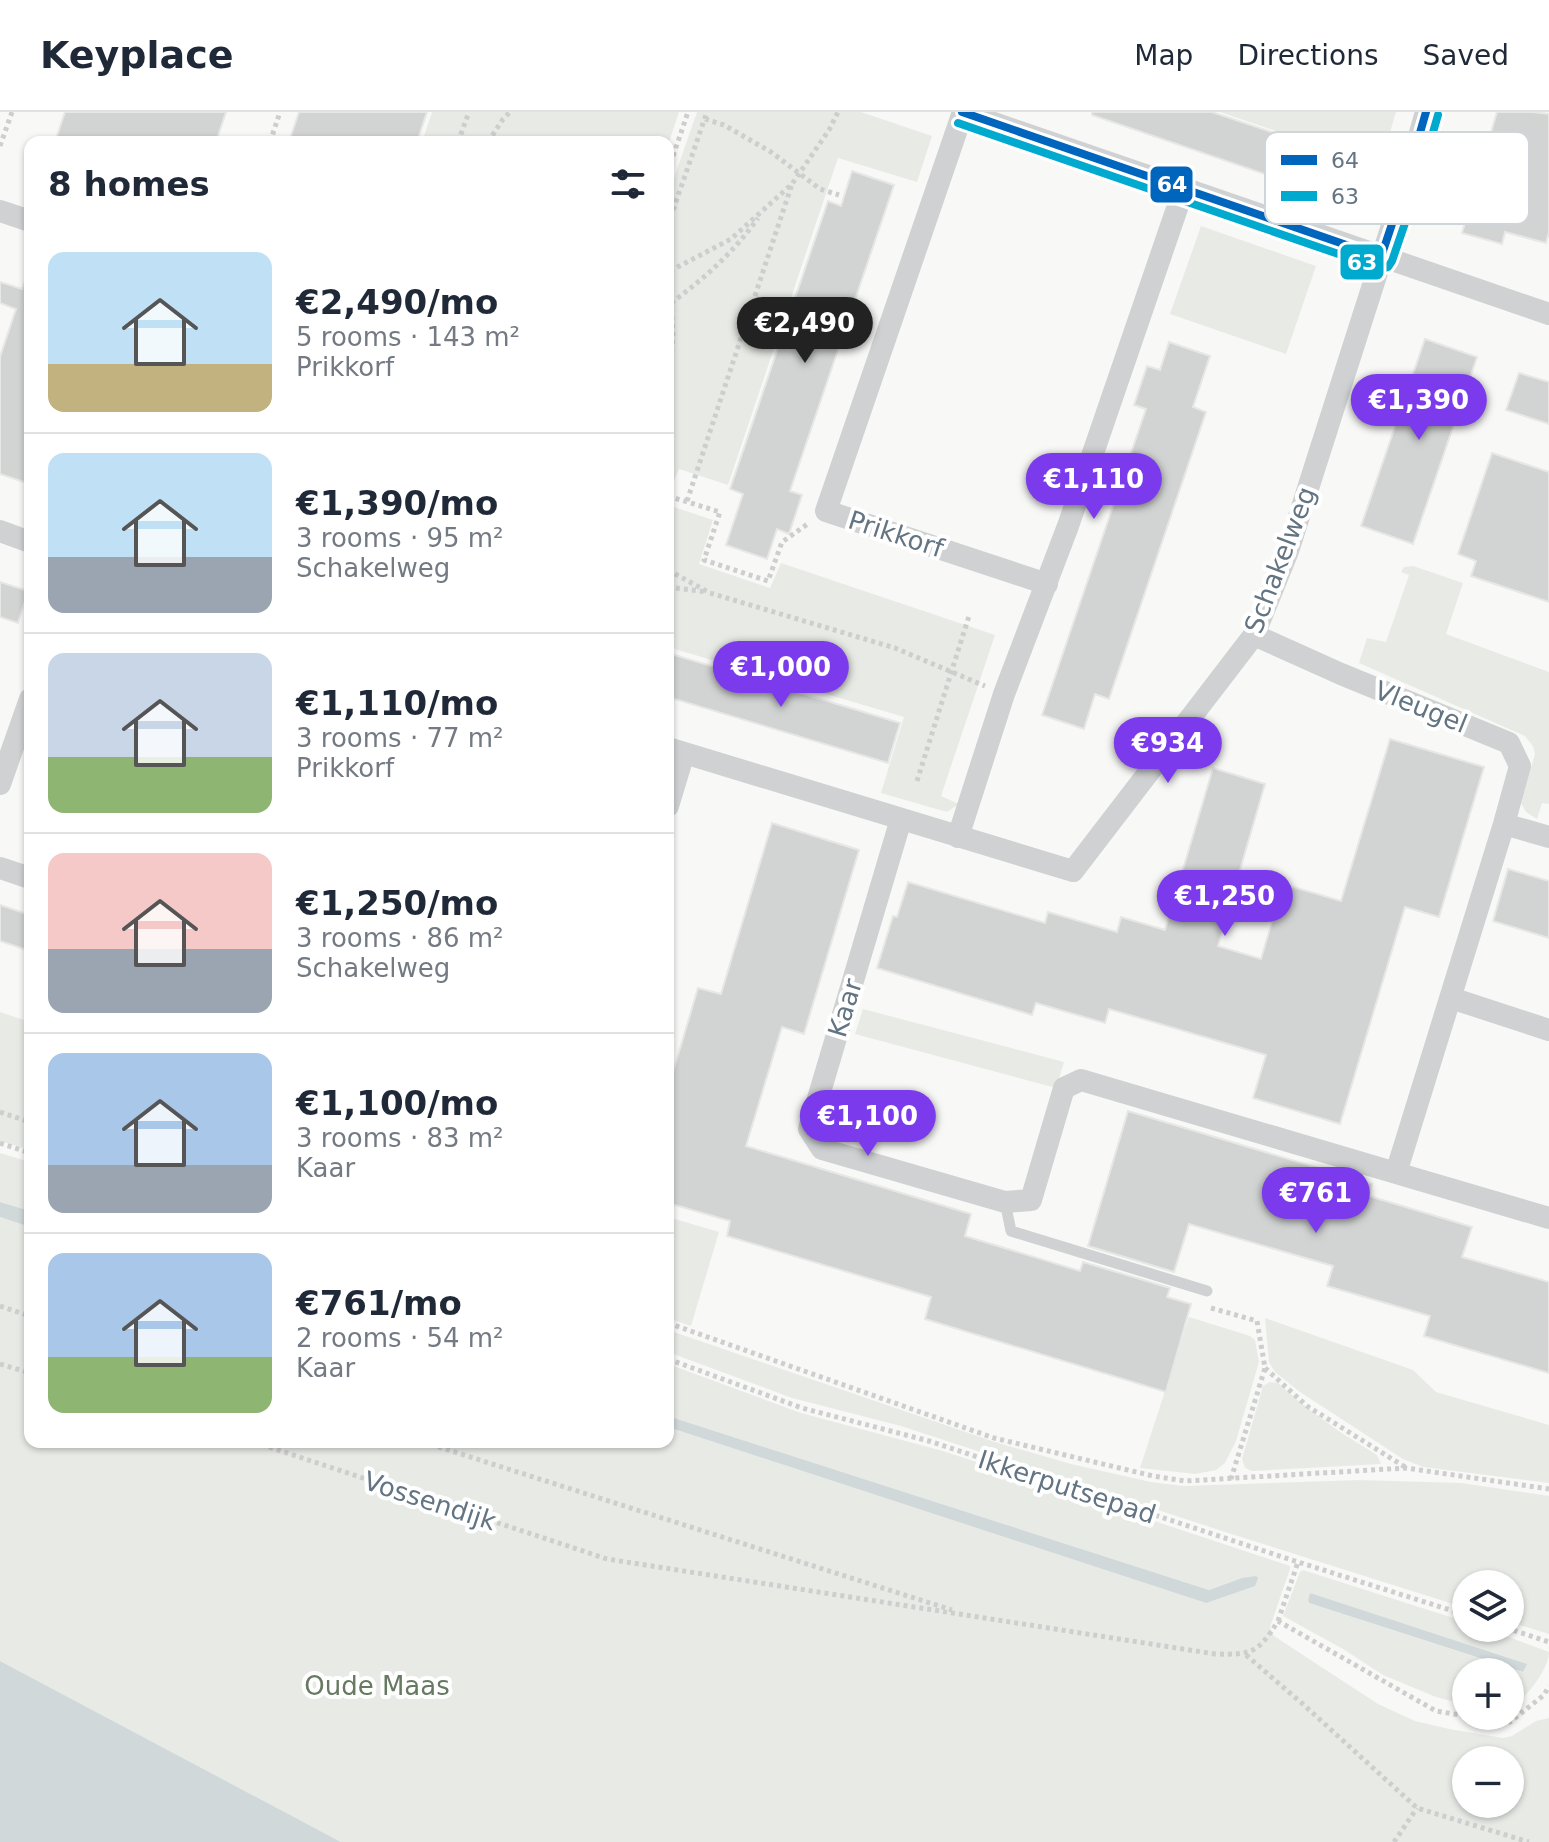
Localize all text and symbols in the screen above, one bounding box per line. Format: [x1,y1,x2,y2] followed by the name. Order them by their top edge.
[40,33,234,77] text: Keyplace
[1134,39,1193,72] text: Map
[1237,39,1378,72] text: Directions
[1422,39,1509,72] text: Saved
[1265,132,1529,224] legend
[1331,148,1359,173] text: 64
[606,162,650,206] icon: filters
[48,164,210,204] text: 8 homes
[1149,165,1194,204] line badge: 64
[1157,172,1187,197] text: 64
[1331,184,1359,209] text: 63
[1339,243,1385,281] line badge: 63
[1347,250,1377,275] text: 63
[296,282,498,322] text: €2,490/mo
[112,284,208,380] icon: home
[740,297,870,365] pin: €2,490
[755,308,855,338] text: €2,490
[296,322,520,352] text: 5 rooms · 143 m²
[296,352,394,382] text: Prikkorf
[1354,374,1484,442] pin: €1,390
[1369,385,1469,415] text: €1,390
[1029,453,1159,521] pin: €1,110
[1044,464,1144,494] text: €1,110
[296,483,498,523] text: €1,390/mo
[1238,483,1322,637] street label: Schakelweg
[112,485,208,581] icon: home
[845,505,948,564] street label: Prikkorf
[296,523,504,553] text: 3 rooms · 95 m²
[296,553,450,583] text: Schakelweg
[716,641,846,709] pin: €1,000
[731,652,831,682] text: €1,000
[1370,675,1472,739] street label: Vleugel
[296,683,498,723] text: €1,110/mo
[112,685,208,781] icon: home
[1121,717,1215,785] pin: €934
[296,723,504,753] text: 3 rooms · 77 m²
[1132,728,1204,758] text: €934
[296,753,394,783] text: Prikkorf
[1160,870,1290,938] pin: €1,250
[1175,881,1275,911] text: €1,250
[296,883,498,923] text: €1,250/mo
[112,885,208,981] icon: home
[296,923,504,953] text: 3 rooms · 86 m²
[296,953,450,983] text: Schakelweg
[822,975,868,1041] street label: Kaar
[296,1083,498,1123] text: €1,100/mo
[112,1085,208,1181] icon: home
[803,1090,933,1158] pin: €1,100
[818,1101,918,1131] text: €1,100
[296,1123,504,1153] text: 3 rooms · 83 m²
[296,1153,355,1183] text: Kaar
[1269,1167,1363,1235] pin: €761
[1280,1178,1352,1208] text: €761
[296,1283,462,1323] text: €761/mo
[112,1285,208,1381] icon: home
[296,1323,504,1353] text: 2 rooms · 54 m²
[296,1353,355,1383] text: Kaar
[974,1444,1160,1530] street label: Ikkerputsepad
[360,1466,500,1536] street label: Vossendijk
[1452,1570,1524,1818] map controls
[1452,1570,1524,1642] button: layers
[1452,1658,1524,1730] button: +
[304,1671,450,1701] park label: Oude Maas
[1452,1746,1524,1818] button: −

